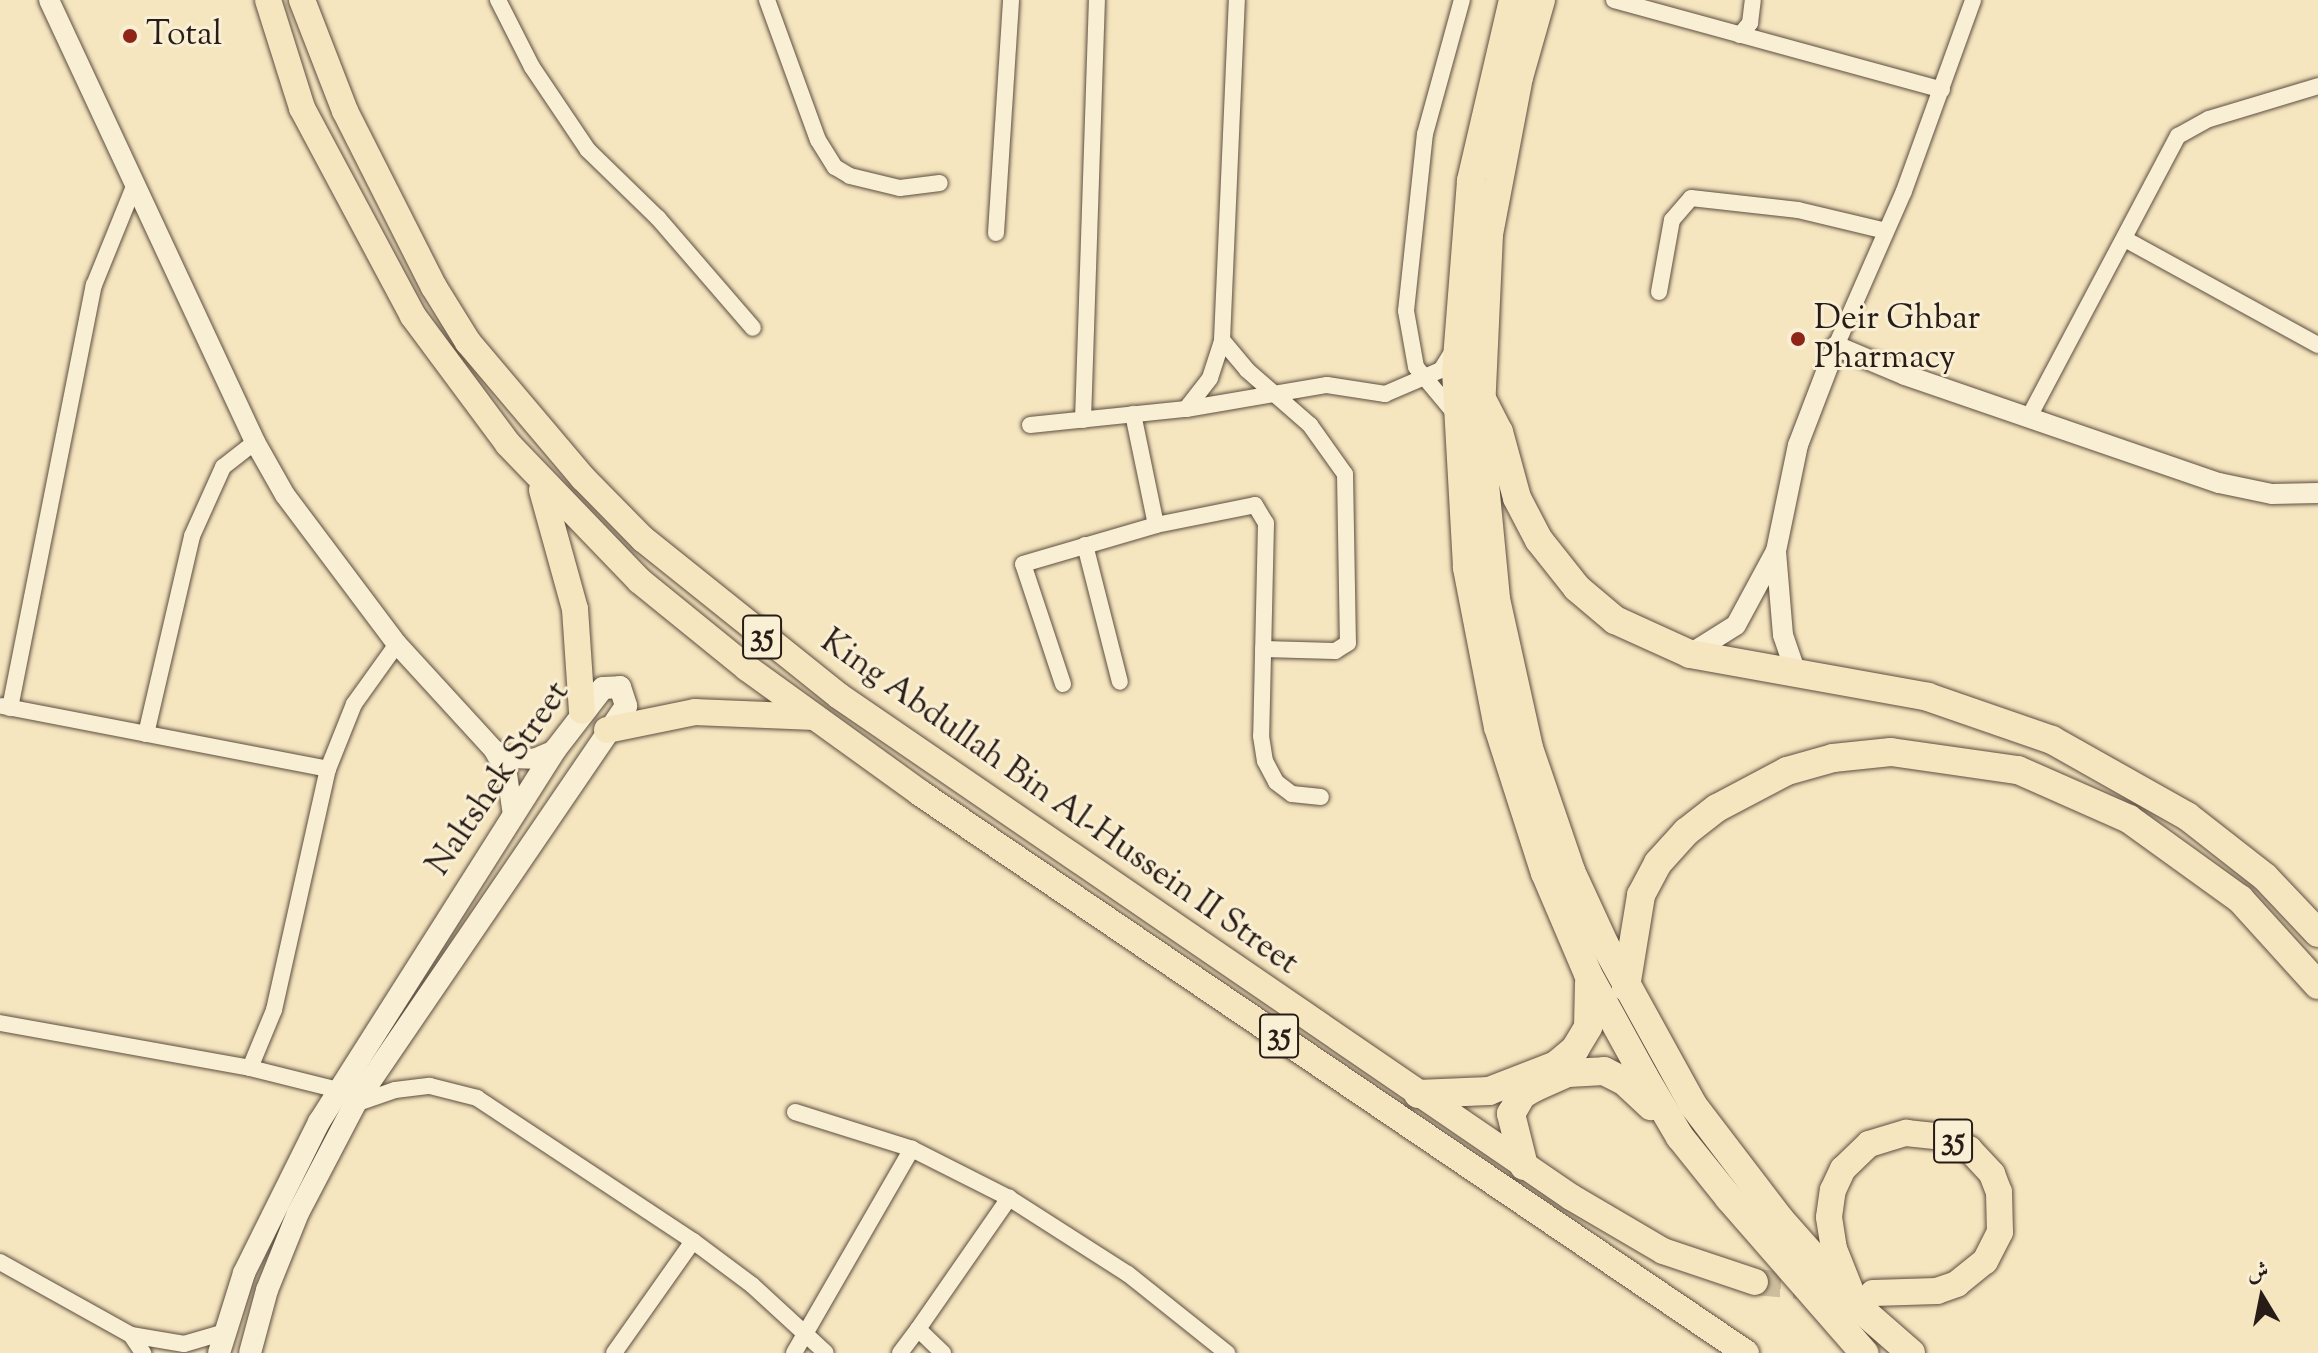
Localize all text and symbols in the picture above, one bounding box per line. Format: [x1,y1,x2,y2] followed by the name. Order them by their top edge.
[146,16,222,56] place label: Total
[121,27,139,45] marker: Total
[1814,299,1980,378] place label: Deir Ghbar Pharmacy
[1789,330,1807,348] marker: Deir Ghbar Pharmacy
[742,609,782,665] road number: 35
[812,622,1306,984] street label: King Abdullah Bin Al-Hussein II Street
[419,674,579,884] street label: Naltshek Street
[1259,1008,1299,1064] road number: 35
[1933,1113,1973,1169] road number: 35
[2244,1256,2271,1291] text: ش
[2222,1257,2302,1337] north arrow

